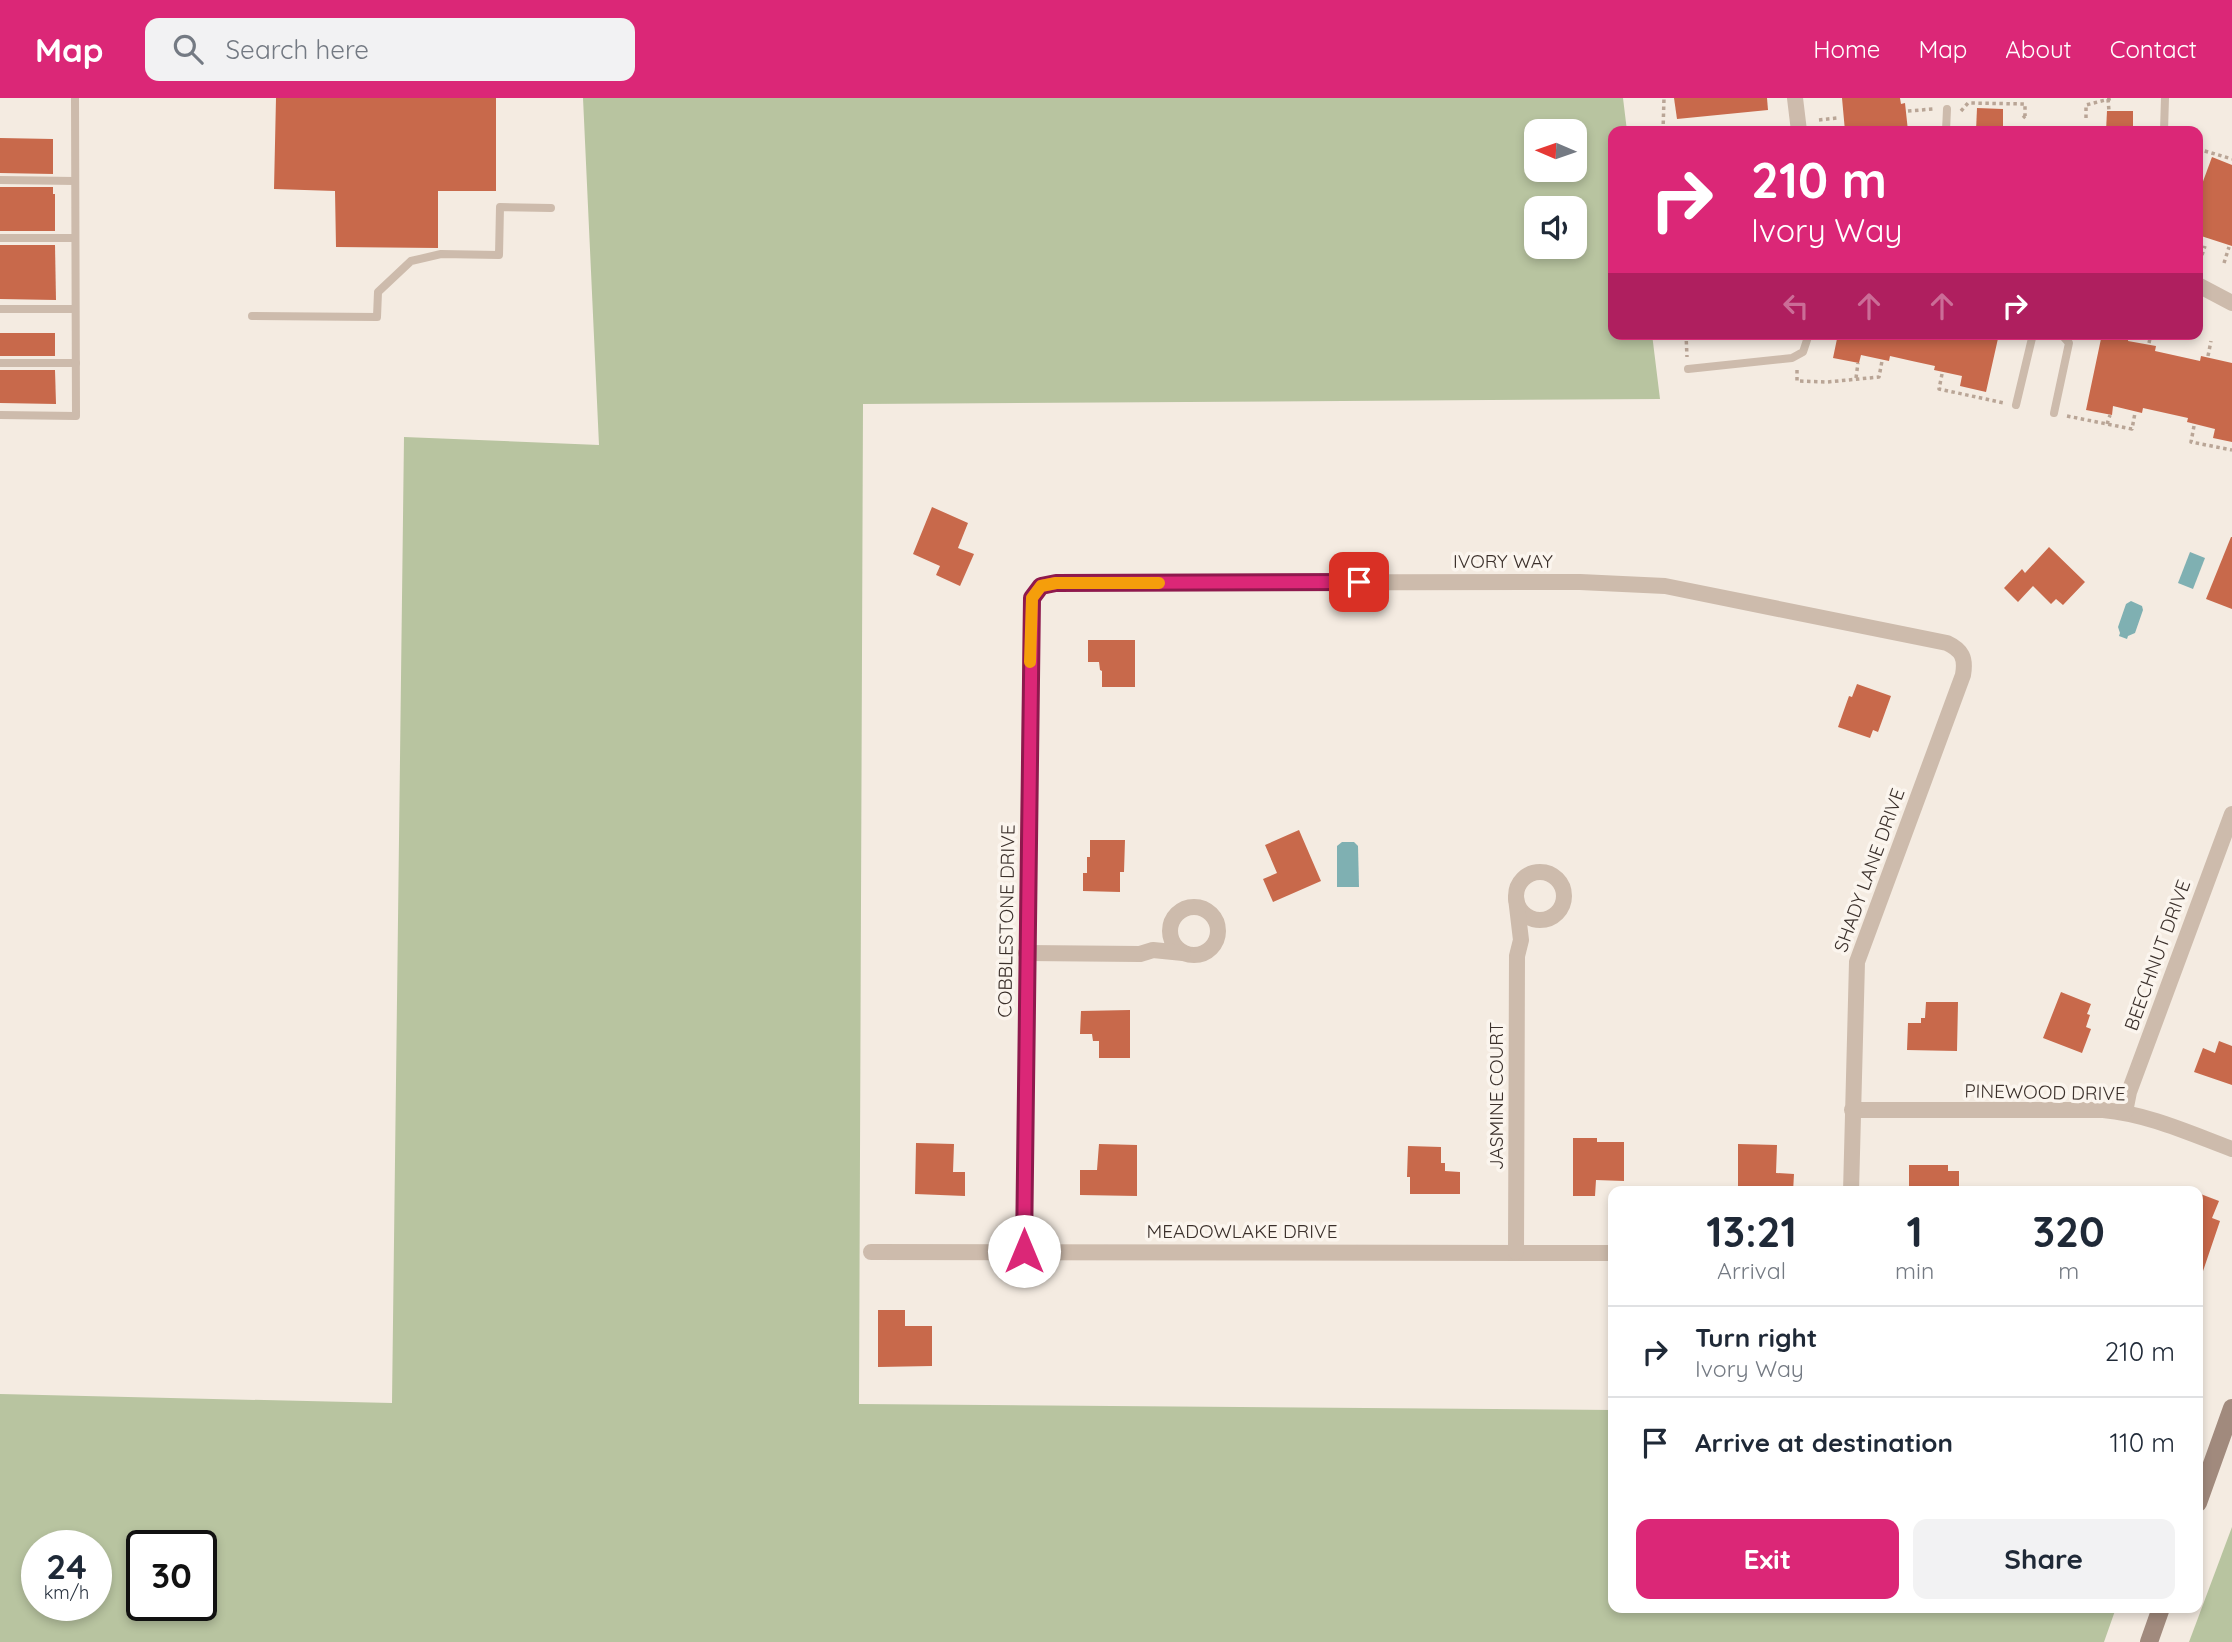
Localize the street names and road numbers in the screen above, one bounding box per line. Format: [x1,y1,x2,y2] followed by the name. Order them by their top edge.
[1453,549,1553,573] street label: IVORY WAY
[1828,785,1910,955] street label: SHADY LANE DRIVE
[992,824,1020,1018] street label: COBBLESTONE DRIVE
[2119,876,2195,1034] street label: BEECHNUT DRIVE
[1484,1022,1508,1170] street label: JASMINE COURT
[1964,1079,2126,1105] street label: PINEWOOD DRIVE
[1146,1219,1338,1243] street label: MEADOWLAKE DRIVE

